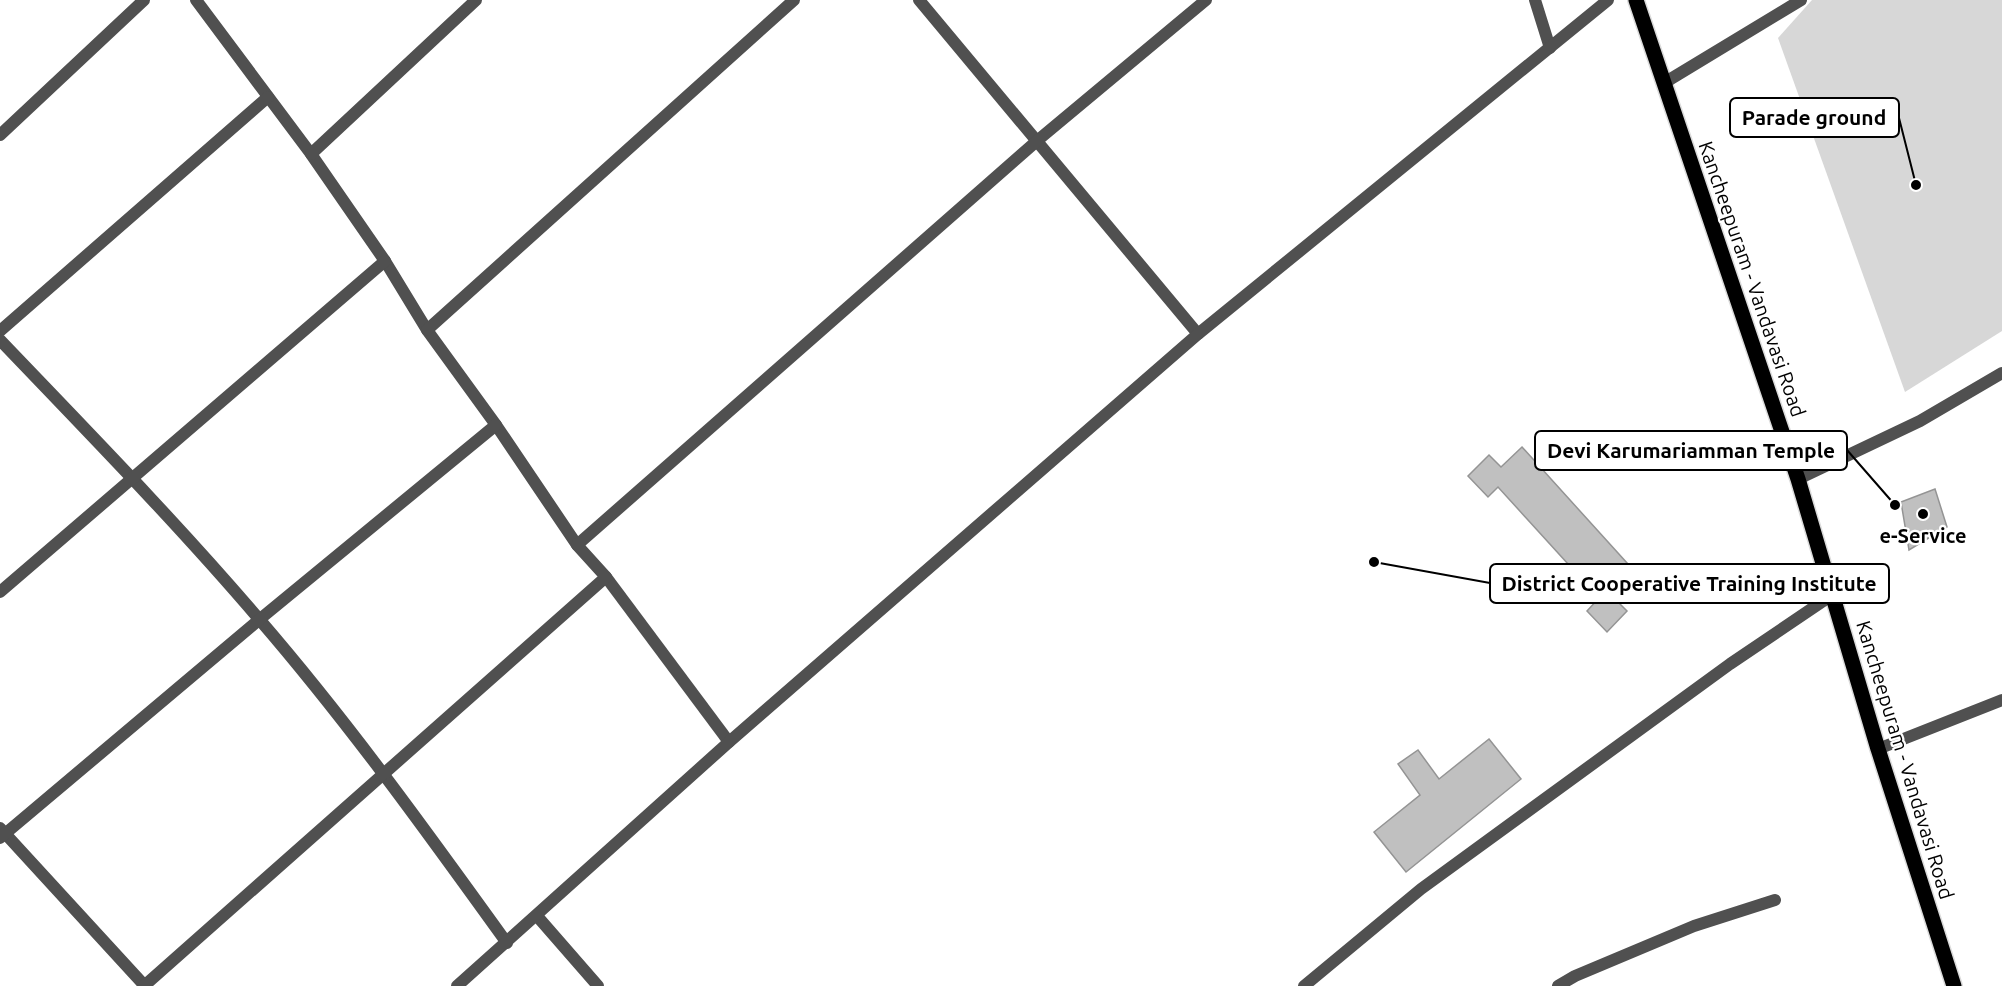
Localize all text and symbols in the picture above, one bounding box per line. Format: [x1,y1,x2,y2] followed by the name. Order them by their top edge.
[1730,98,1899,137] callout: Parade ground
[1742,105,1886,129] text: Parade ground
[1694,138,1811,420] street label: Kancheepuram - Vandavasi Road
[1535,431,1847,470] callout: Devi Karumariamman Temple
[1547,438,1835,462] text: Devi Karumariamman Temple
[1916,507,1930,521] marker: e-Service
[1880,524,1966,547] place label: e-Service
[1490,564,1889,603] callout: District Cooperative Training Institute
[1501,571,1877,595] text: District Cooperative Training Institute
[1852,618,1959,902] street label: Kancheepuram - Vandavasi Road

